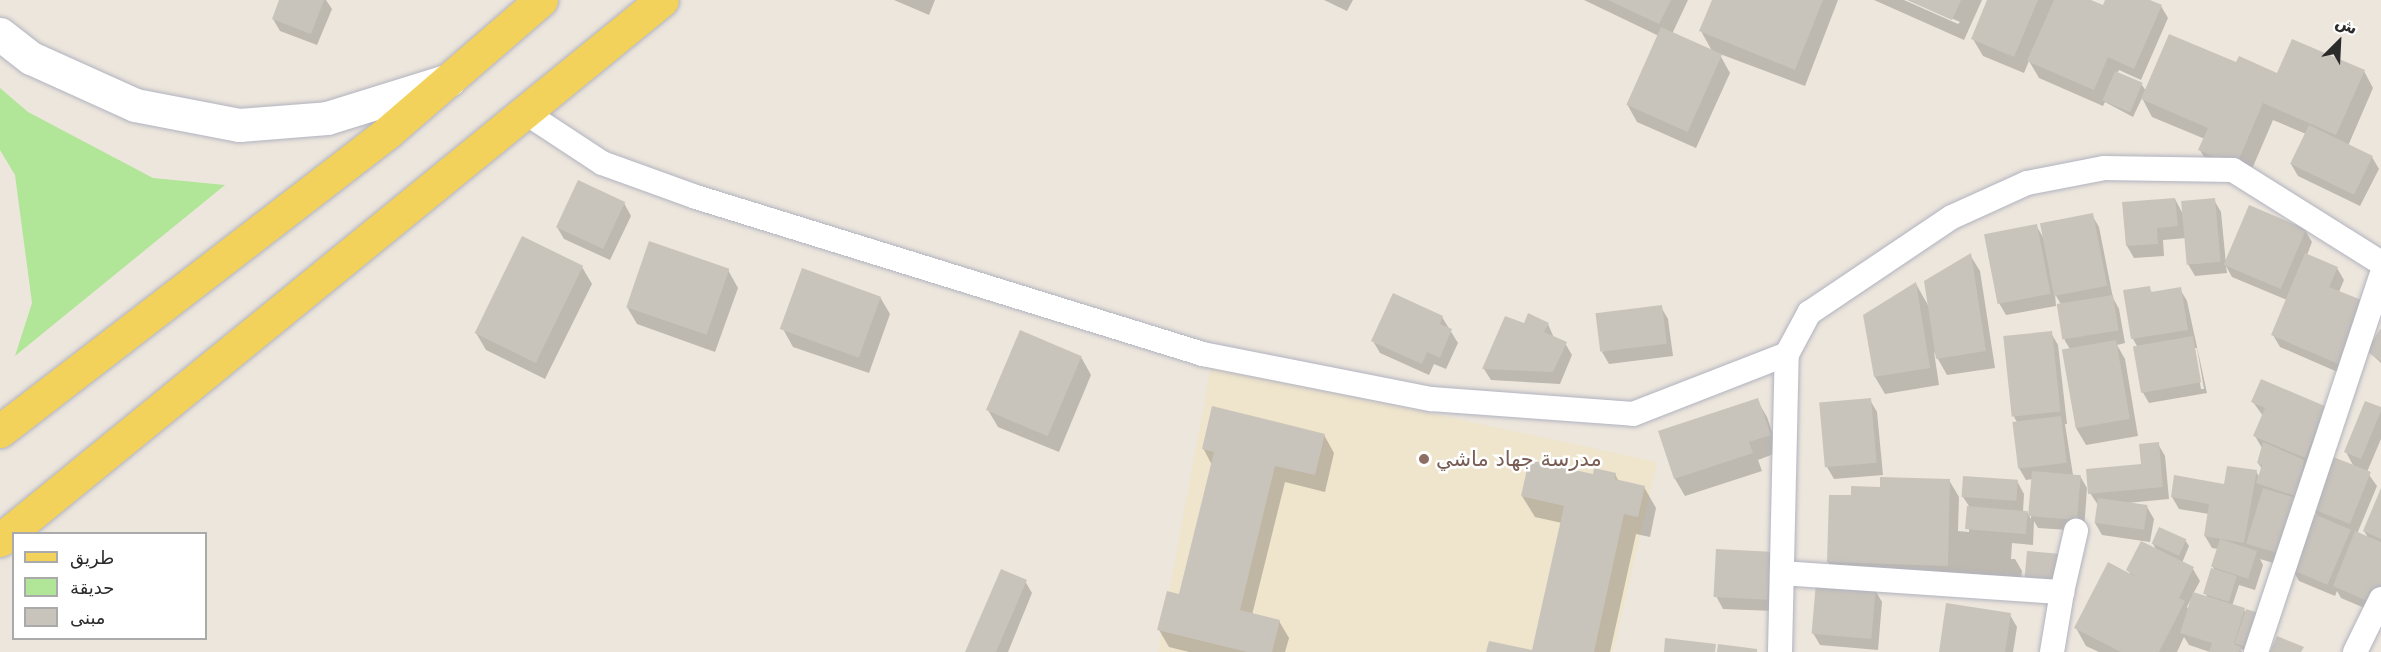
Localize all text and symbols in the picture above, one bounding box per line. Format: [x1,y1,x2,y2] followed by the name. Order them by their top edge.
[2309,12,2369,72] north arrow
[2333,12,2360,38] text: ش
[1436,446,1602,472] place label: مدرسة جهاد ماشي
[1417,452,1431,466] marker: مدرسة جهاد ماشي
[12,532,207,640] legend
[70,547,114,568] text: طريق
[70,577,114,598] text: حديقة
[70,607,106,628] text: مبنى

